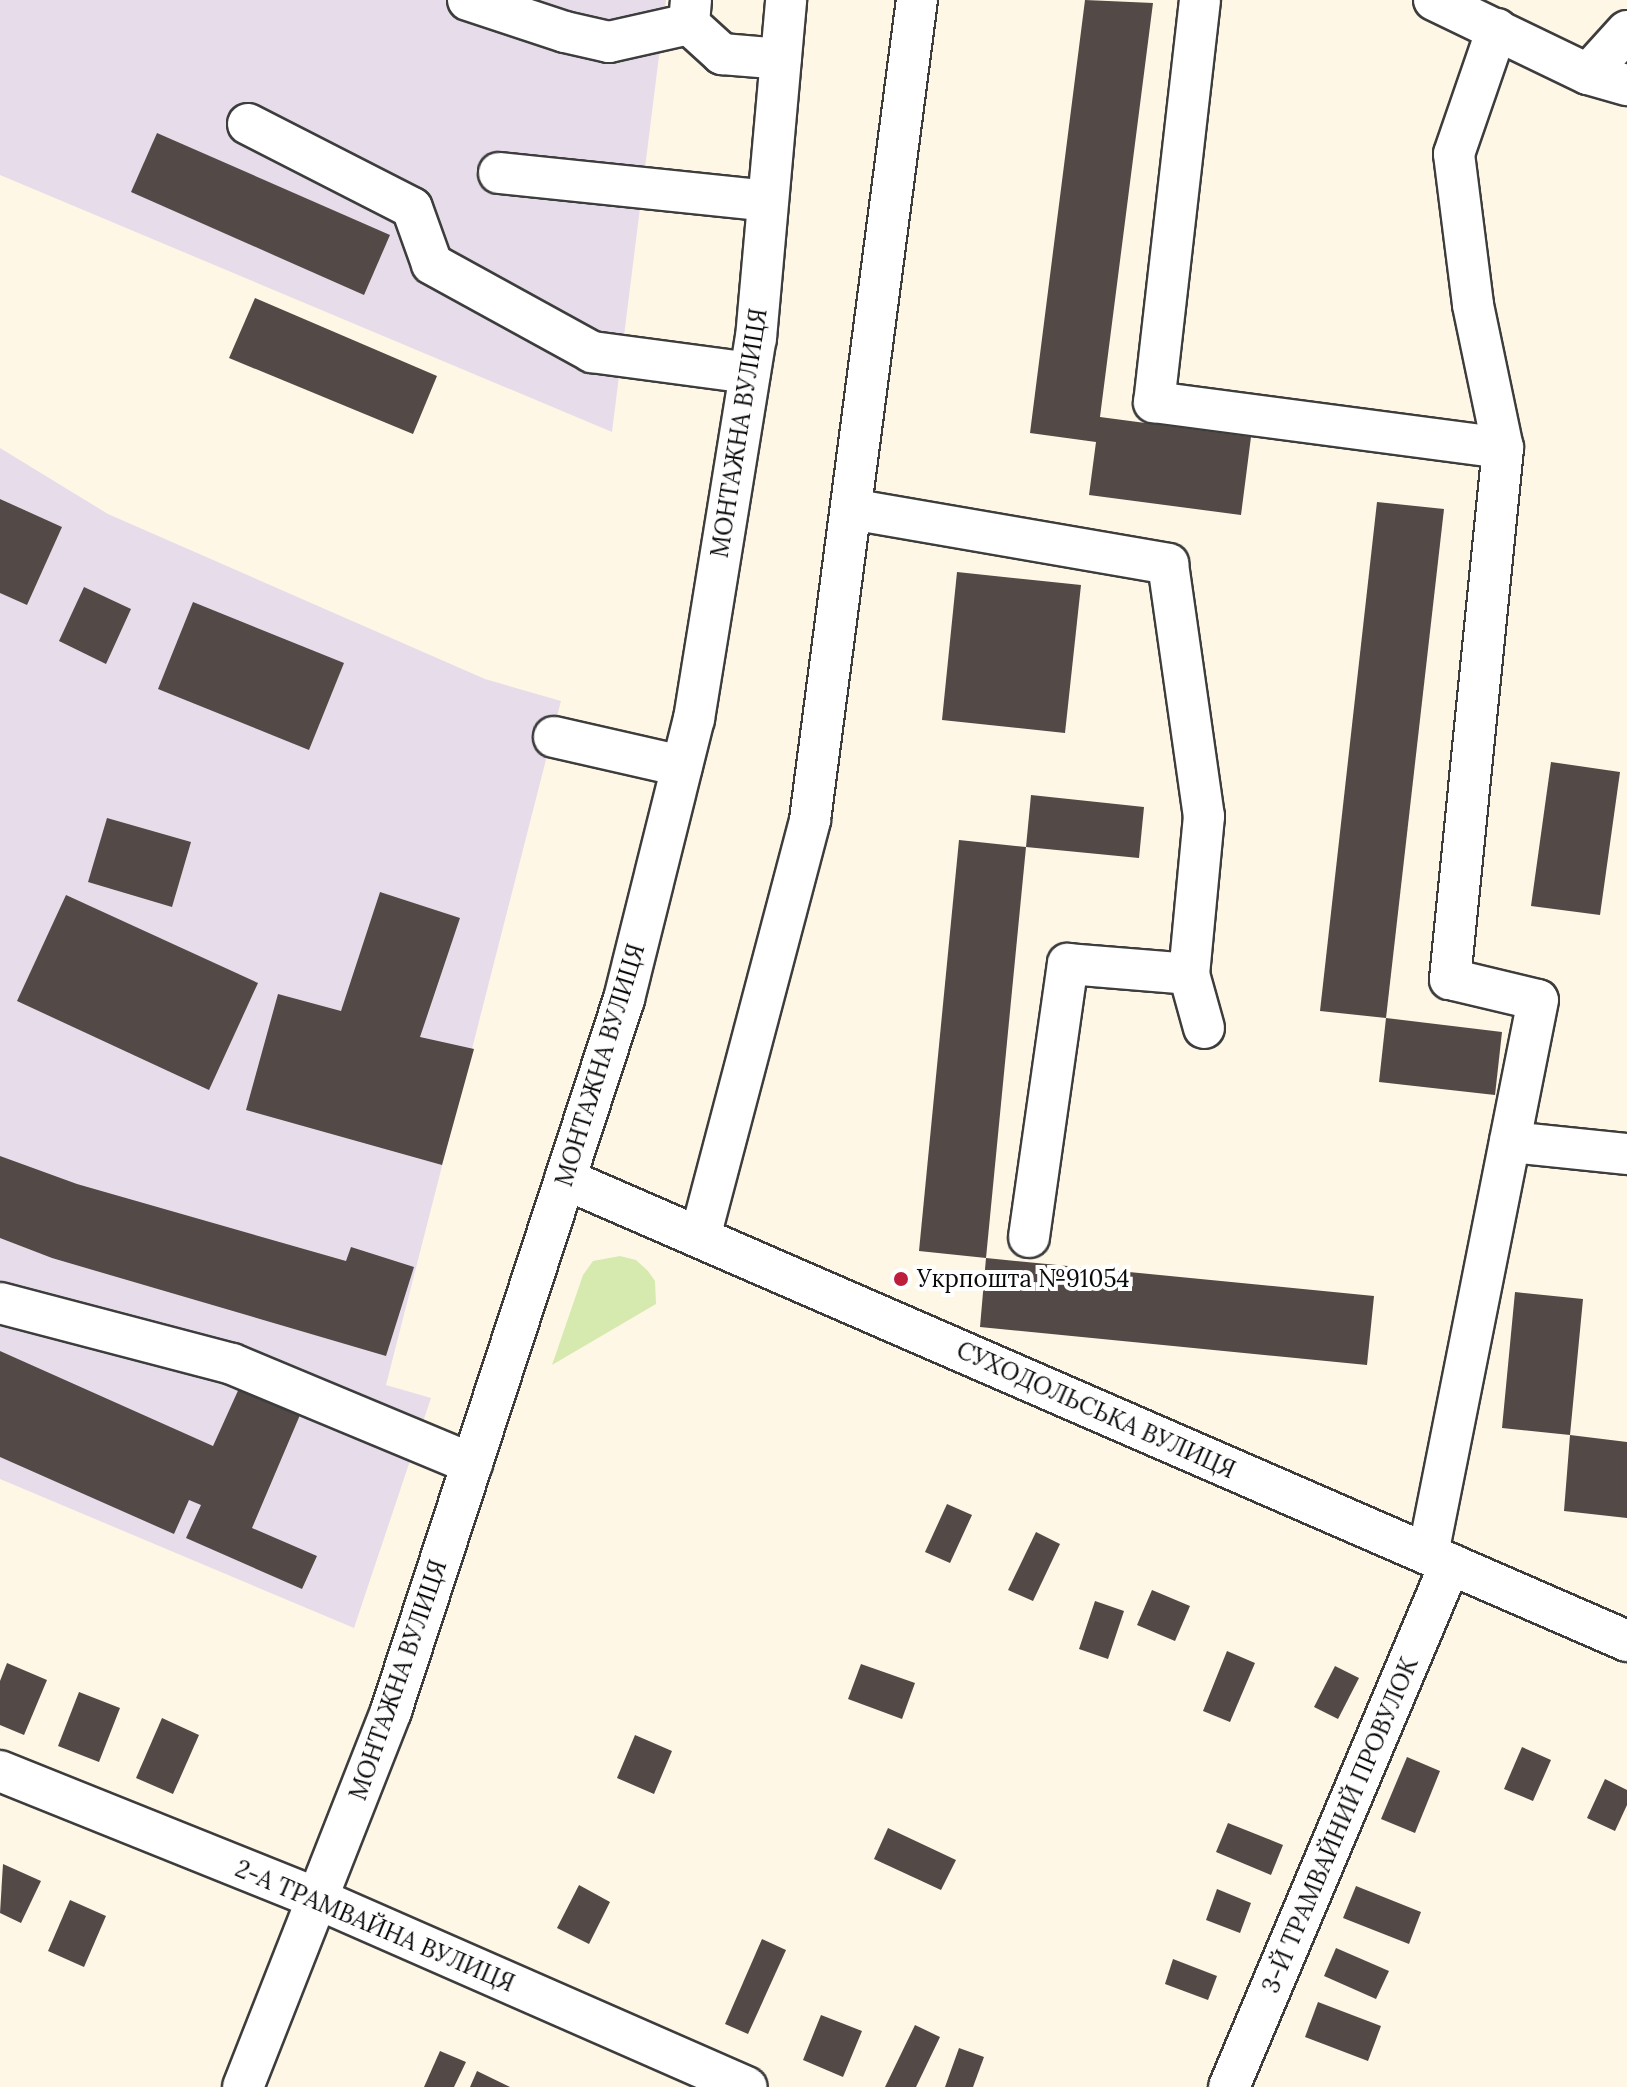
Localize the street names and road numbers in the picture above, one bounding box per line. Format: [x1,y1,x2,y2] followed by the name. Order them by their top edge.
[705,306,773,560] street label: МОНТАЖНА ВУЛИЦЯ
[549,940,651,1190] street label: МОНТАЖНА ВУЛИЦЯ
[952,1335,1240,1485] street label: СУХОДОЛЬСЬКА ВУЛИЦЯ
[343,1556,453,1804] street label: МОНТАЖНА ВУЛИЦЯ
[1256,1653,1424,1997] street label: 3-Й ТРАМВАЙНИЙ ПРОВУЛОК
[231,1854,519,1998] street label: 2-А ТРАМВАЙНА ВУЛИЦЯ

